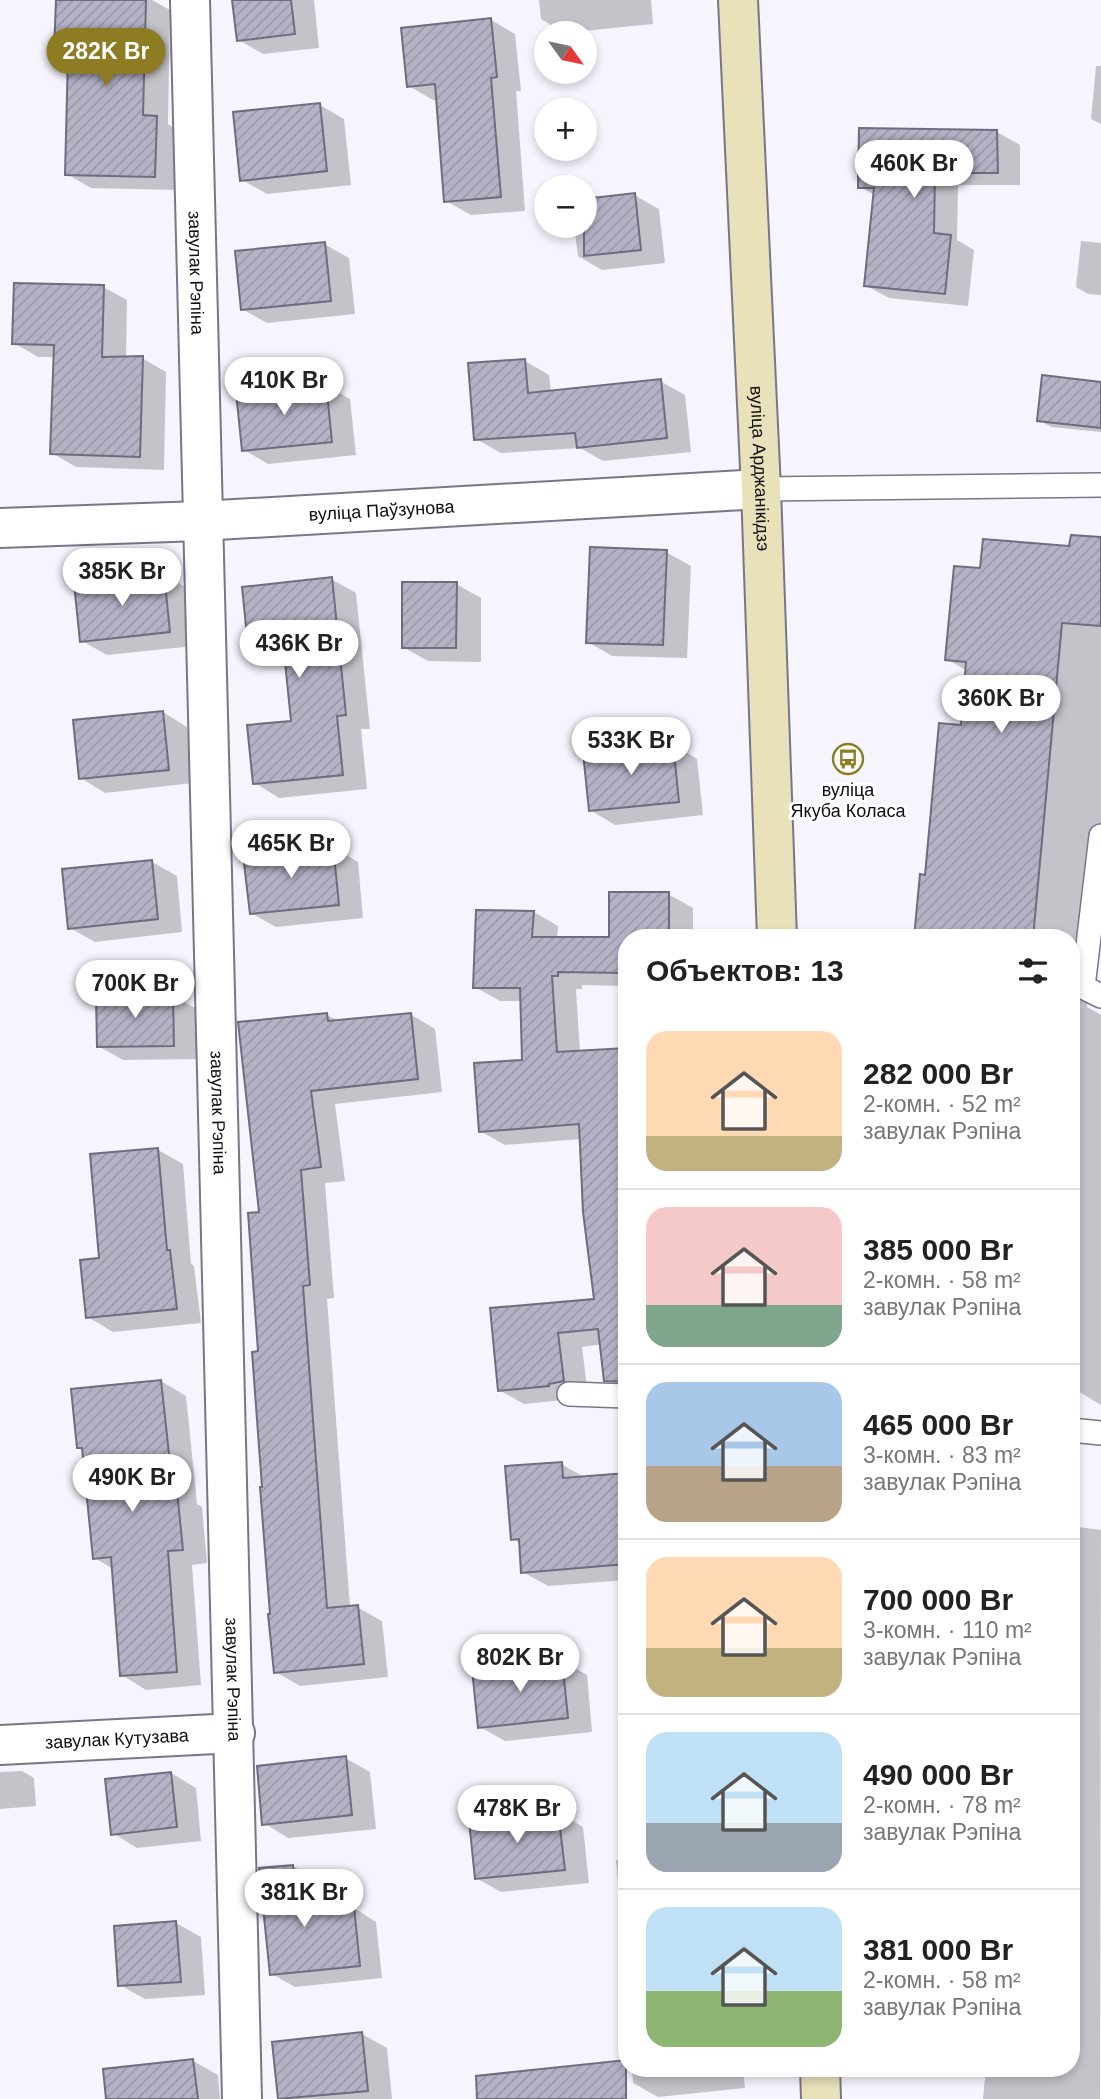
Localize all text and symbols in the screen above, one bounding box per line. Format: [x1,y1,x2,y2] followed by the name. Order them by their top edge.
[534,21,597,84] north arrow
[534,21,597,238] map controls
[41,28,171,88] pin: 282K Br
[63,38,149,64] text: 282K Br
[534,98,597,161] button: +
[849,140,979,200] pin: 460K Br
[871,150,957,176] text: 460K Br
[534,175,597,238] button: −
[185,211,207,336] street label: завулак Рэпіна
[219,358,349,417] pin: 410K Br
[241,367,327,393] text: 410K Br
[746,385,773,552] street label: вуліца Арджанікідзэ
[308,496,456,525] street label: вуліца Паўзунова
[57,548,187,608] pin: 385K Br
[79,558,165,584] text: 385K Br
[234,620,364,680] pin: 436K Br
[256,630,342,656] text: 436K Br
[936,676,1066,735] pin: 360K Br
[958,685,1044,711] text: 360K Br
[566,718,696,777] pin: 533K Br
[588,727,674,753] text: 533K Br
[831,742,865,776] bus stop icon: вуліца Якуба Коласа
[791,780,906,821] place label: вуліца Якуба Коласа
[226,820,356,880] pin: 465K Br
[248,830,334,856] text: 465K Br
[1014,952,1052,990] icon: filters
[646,954,844,987] text: Объектов: 13
[70,960,200,1020] pin: 700K Br
[92,970,178,996] text: 700K Br
[206,1050,230,1176] street label: завулак Рэпіна
[863,1057,1013,1090] text: 282 000 Br
[702,1059,786,1143] icon: home
[863,1091,1021,1117] text: 2-комн. · 52 m²
[863,1118,1021,1144] text: завулак Рэпіна
[863,1233,1013,1266] text: 385 000 Br
[702,1235,786,1319] icon: home
[863,1267,1021,1293] text: 2-комн. · 58 m²
[863,1294,1021,1320] text: завулак Рэпіна
[863,1408,1013,1441] text: 465 000 Br
[702,1410,786,1494] icon: home
[863,1442,1021,1468] text: 3-комн. · 83 m²
[67,1454,197,1514] pin: 490K Br
[89,1464,175,1490] text: 490K Br
[863,1469,1021,1495] text: завулак Рэпіна
[863,1583,1013,1616] text: 700 000 Br
[702,1585,786,1669] icon: home
[221,1617,244,1743] street label: завулак Рэпіна
[863,1617,1032,1643] text: 3-комн. · 110 m²
[455,1634,585,1694] pin: 802K Br
[477,1644,563,1670] text: 802K Br
[863,1644,1021,1670] text: завулак Рэпіна
[44,1725,190,1753] street label: завулак Кутузава
[863,1758,1013,1791] text: 490 000 Br
[702,1760,786,1844] icon: home
[452,1786,582,1845] pin: 478K Br
[863,1792,1021,1818] text: 2-комн. · 78 m²
[474,1795,560,1821] text: 478K Br
[863,1819,1021,1845] text: завулак Рэпіна
[239,1870,369,1929] pin: 381K Br
[261,1879,347,1905] text: 381K Br
[863,1933,1013,1966] text: 381 000 Br
[702,1935,786,2019] icon: home
[863,1967,1021,1993] text: 2-комн. · 58 m²
[863,1994,1021,2020] text: завулак Рэпіна

